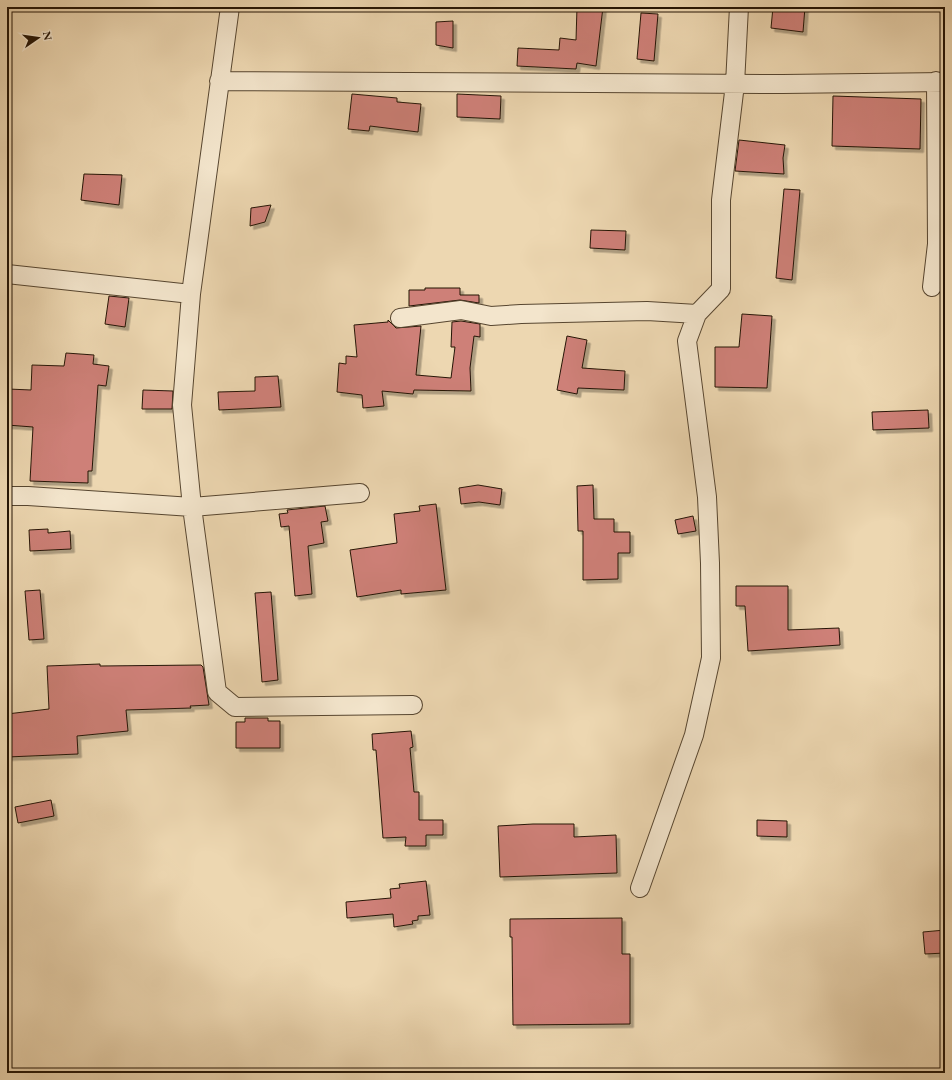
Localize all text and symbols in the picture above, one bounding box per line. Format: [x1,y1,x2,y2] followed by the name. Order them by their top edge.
[18,18,58,58] north arrow
[40,30,56,42] text: N

